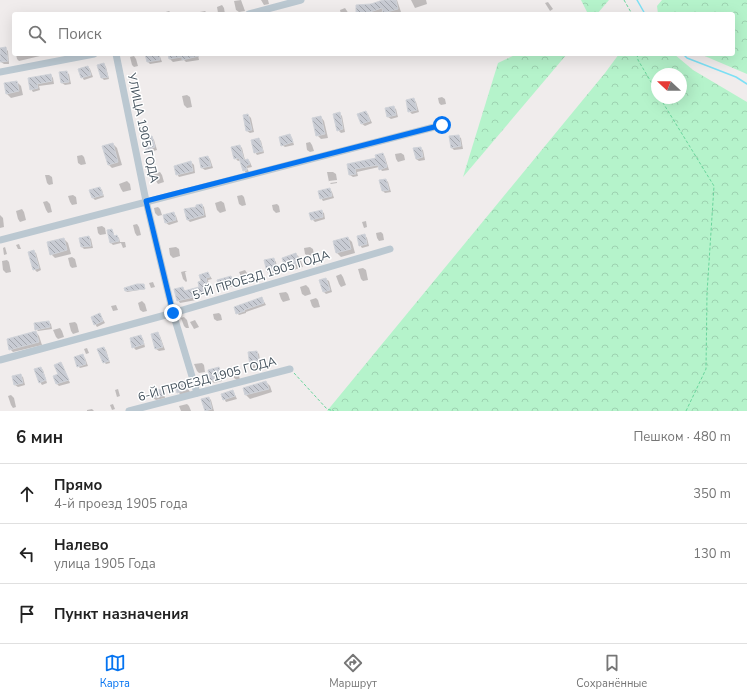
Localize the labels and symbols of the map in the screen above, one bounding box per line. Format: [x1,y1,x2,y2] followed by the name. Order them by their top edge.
[651,68,687,104] north arrow
[123,71,163,185] street label: УЛИЦА 1905 ГОДА
[433,116,451,134] route start
[191,246,332,303] street label: 5-Й ПРОЕЗД 1905 ГОДА
[164,304,182,322] route end
[136,353,278,405] street label: 6-Й ПРОЕЗД 1905 ГОДА

